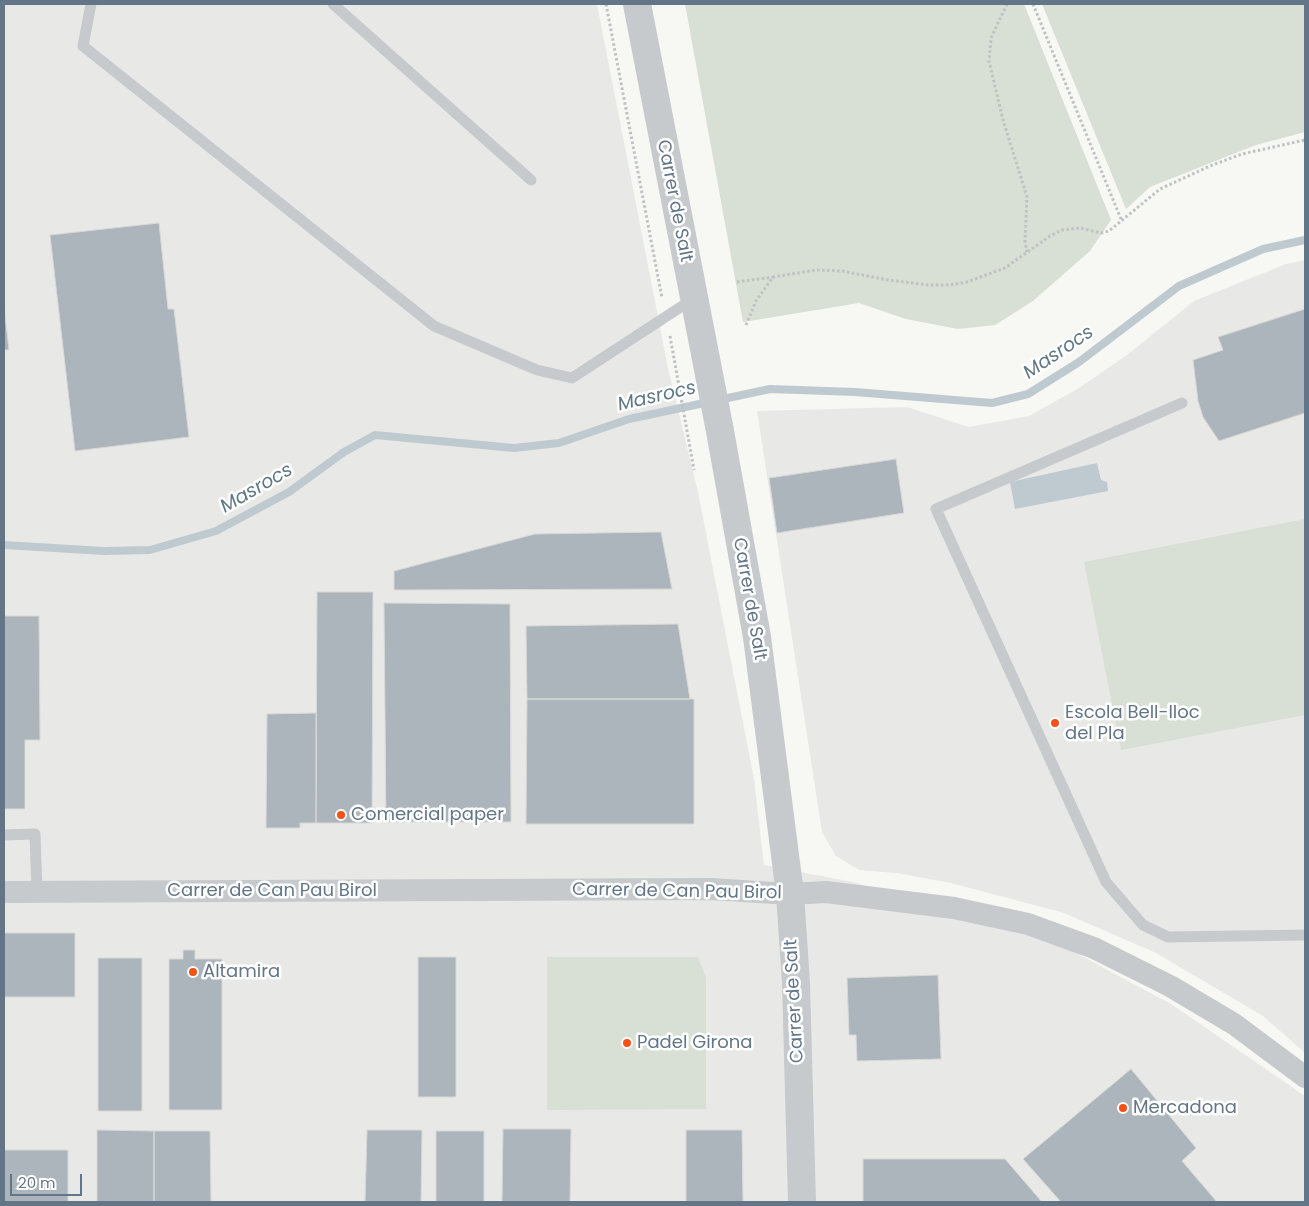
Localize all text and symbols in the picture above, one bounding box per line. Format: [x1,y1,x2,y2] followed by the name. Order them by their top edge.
[652,138,696,264] street label: Carrer de Salt
[1020,321,1098,385] water label: Masrocs
[616,377,698,417] water label: Masrocs
[217,459,297,519] water label: Masrocs
[728,536,770,662] street label: Carrer de Salt
[1065,702,1200,744] place label: Escola Bell-lloc del Pla
[1049,717,1061,729] marker: Escola Bell-lloc del Pla
[351,804,504,826] place label: Comercial paper
[335,809,347,821] marker: Comercial paper
[572,879,782,905] street label: Carrer de Can Pau Birol
[167,880,377,902] street label: Carrer de Can Pau Birol
[781,939,809,1063] street label: Carrer de Salt
[203,961,280,983] place label: Altamira
[187,966,199,978] marker: Altamira
[637,1032,753,1054] place label: Padel Girona
[621,1037,633,1049] marker: Padel Girona
[1133,1097,1237,1119] place label: Mercadona
[1117,1102,1129,1114] marker: Mercadona
[12,1164,85,1196] scale bar
[18,1172,56,1193] text: 20 m

